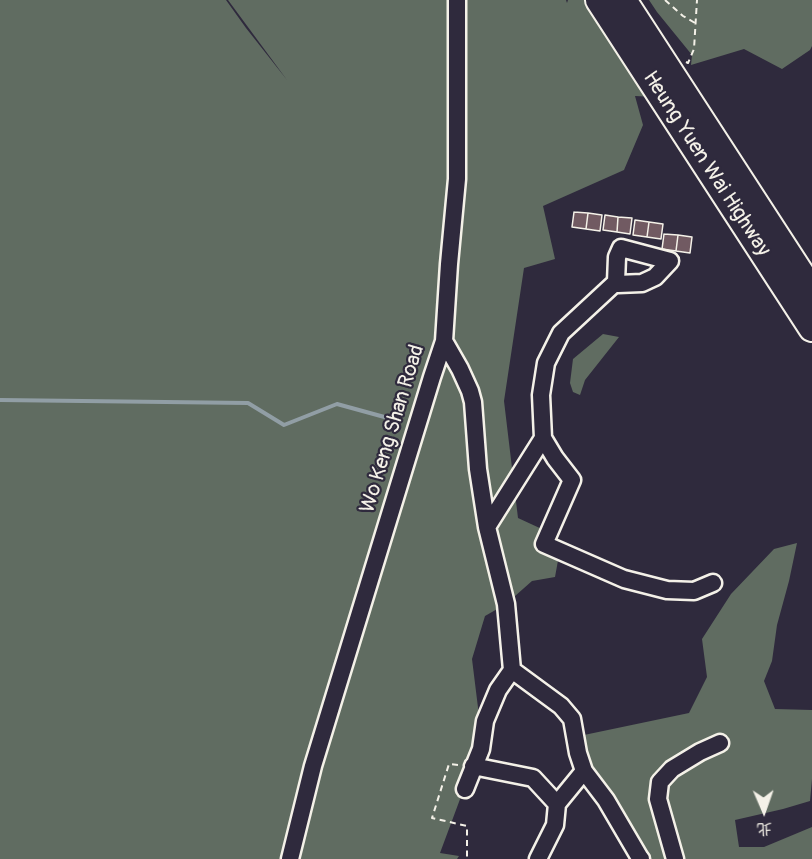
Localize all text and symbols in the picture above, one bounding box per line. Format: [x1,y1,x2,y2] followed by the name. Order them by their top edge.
[637,67,775,261] street label: Heung Yuen Wai Highway
[355,342,431,516] street label: Wo Keng Shan Road
[734,781,794,841] north arrow
[756,819,773,839] text: 北

